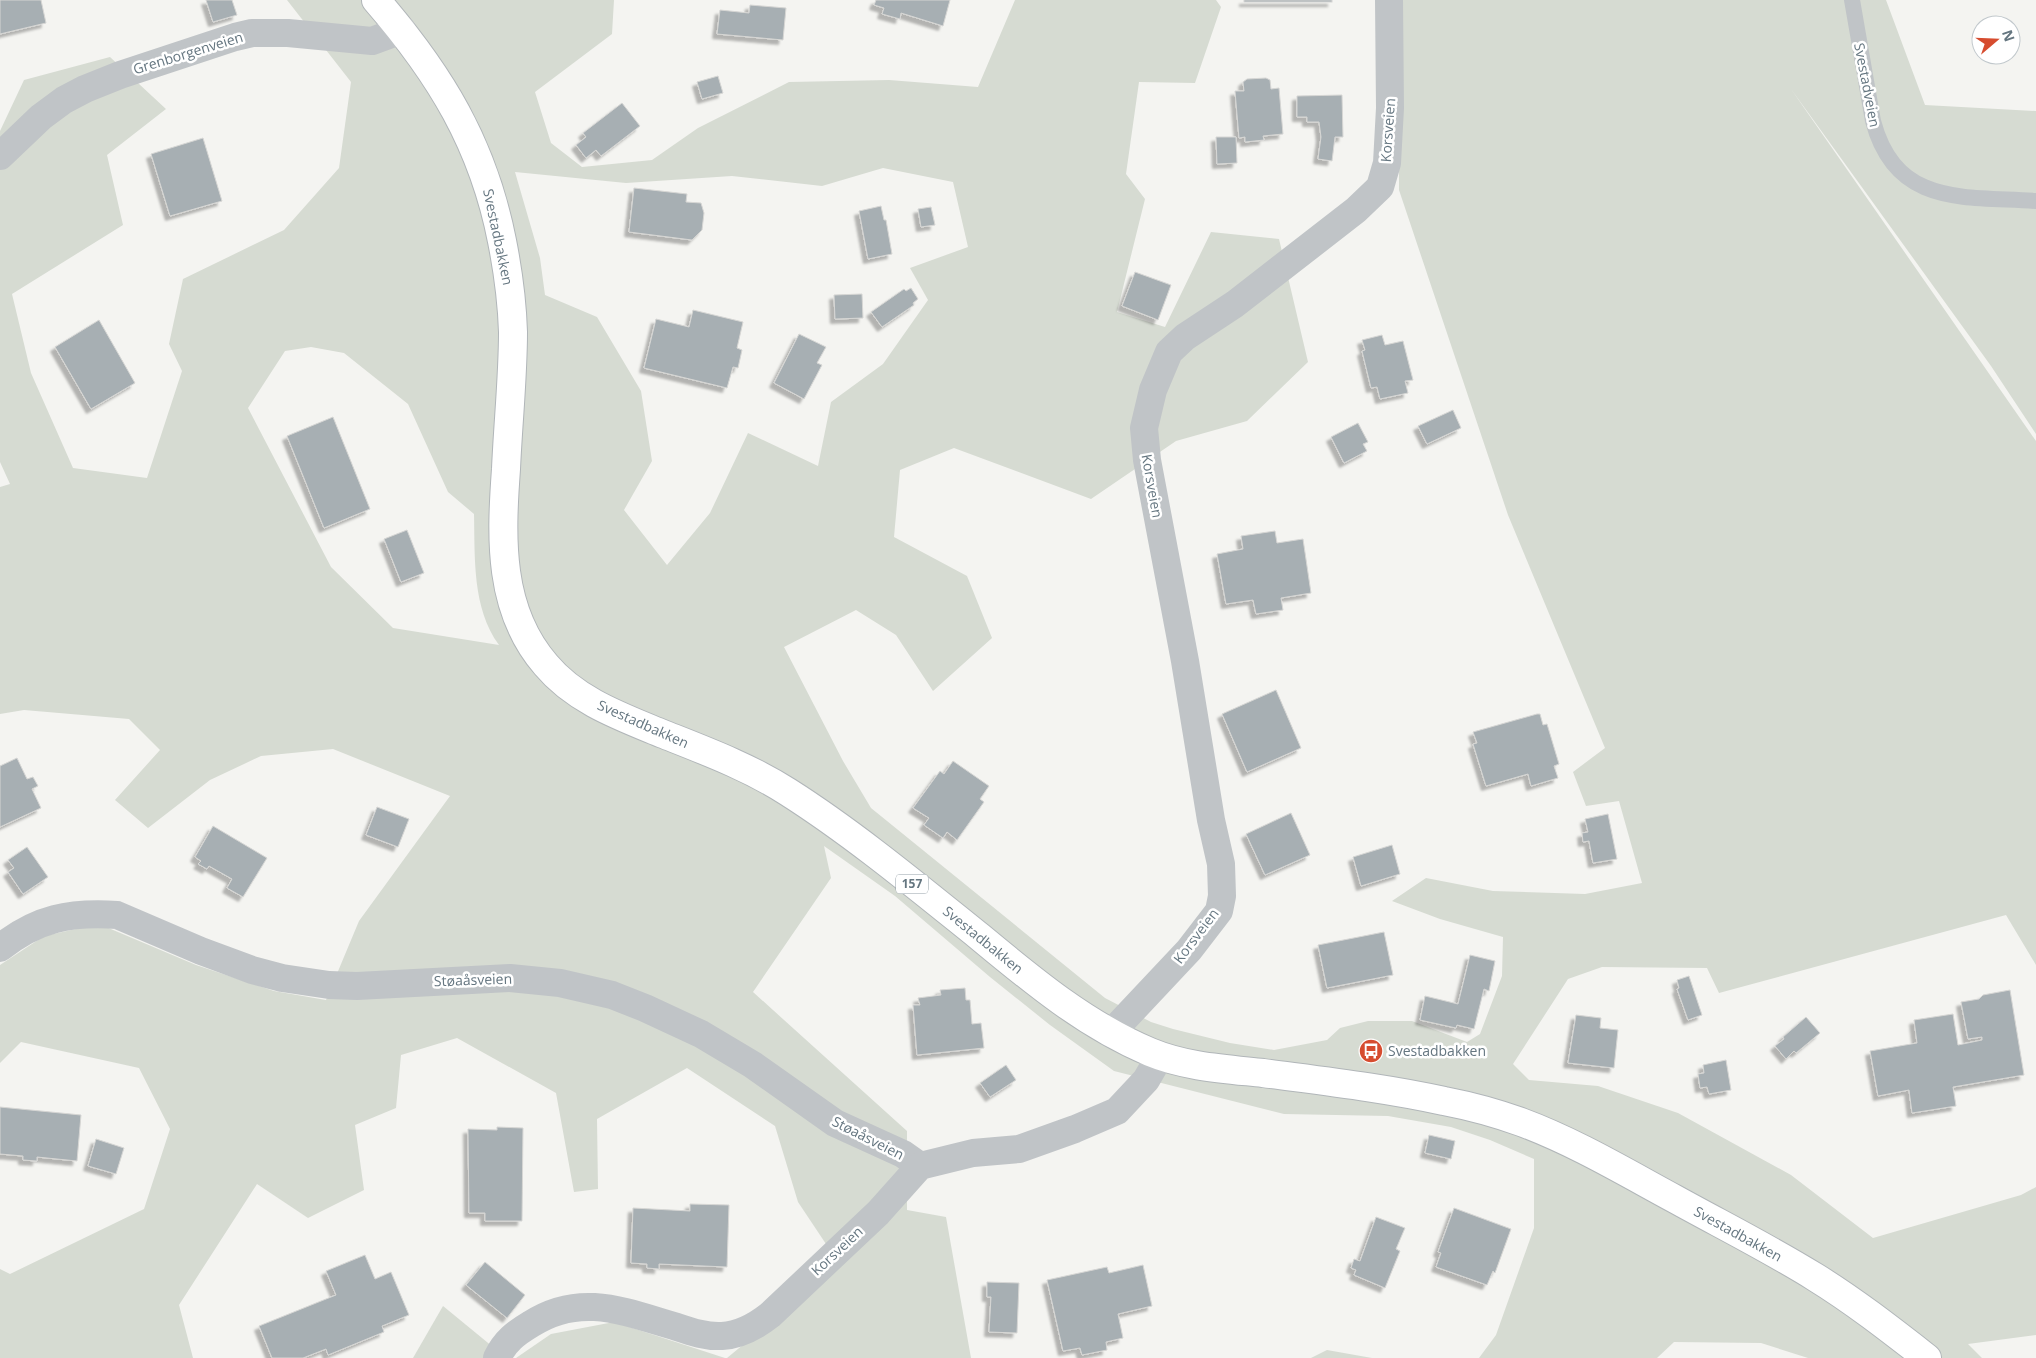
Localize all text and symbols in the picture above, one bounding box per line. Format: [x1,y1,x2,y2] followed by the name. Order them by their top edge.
[1971,15,2021,65] north arrow
[131,27,245,78] street label: Grenborgenveien
[1998,27,2020,44] text: N
[1850,41,1885,129] street label: Svestadveien
[1376,97,1399,163] street label: Korsveien
[479,187,518,287] street label: Svestadbakken
[1138,453,1167,519] street label: Korsveien
[595,695,692,752] street label: Svestadbakken
[896,874,928,894] road number: 157
[939,901,1027,978] street label: Svestadbakken
[1169,904,1223,967] street label: Korsveien
[434,969,512,990] street label: Støaåsveien
[1358,1038,1384,1064] bus stop icon: Svestadbakken
[1388,1041,1486,1060] place label: Svestadbakken
[829,1111,907,1164] street label: Støaåsveien
[1691,1201,1786,1266] street label: Svestadbakken
[807,1222,867,1279] street label: Korsveien

